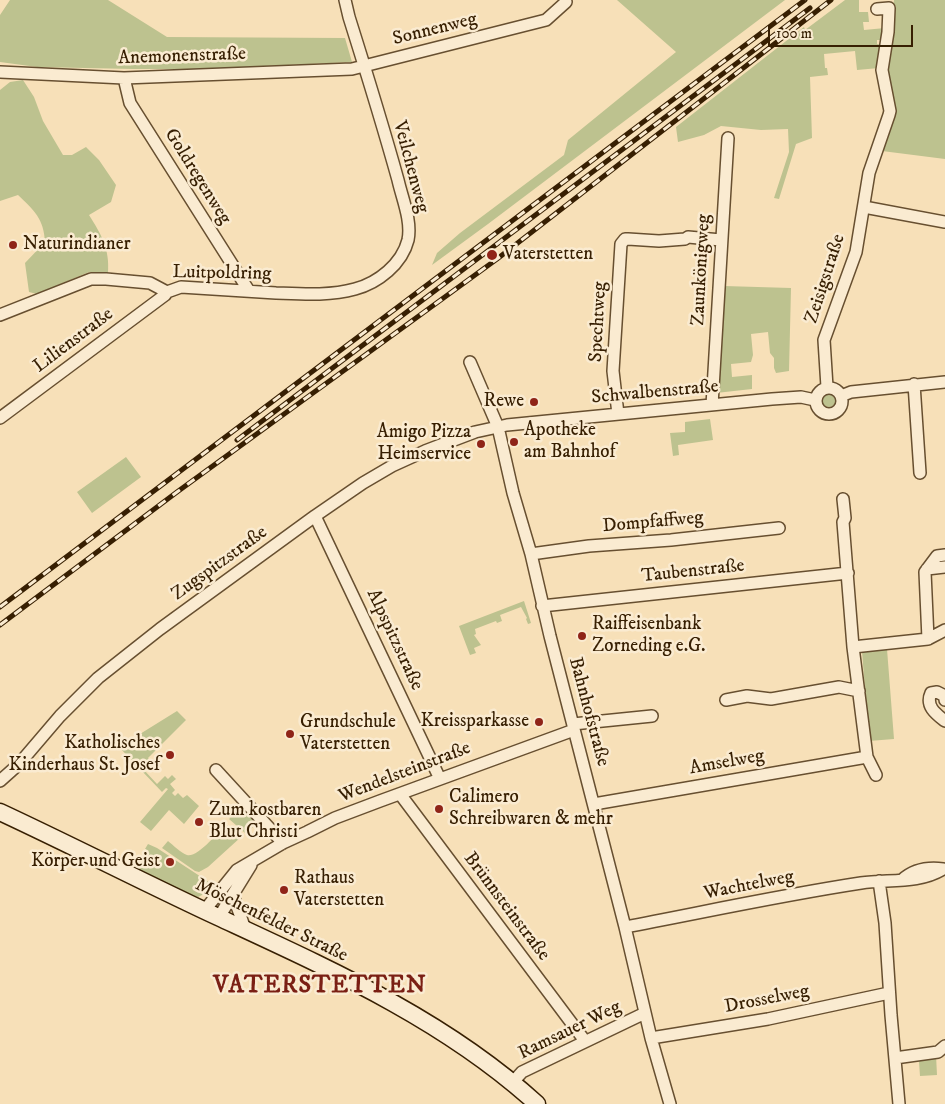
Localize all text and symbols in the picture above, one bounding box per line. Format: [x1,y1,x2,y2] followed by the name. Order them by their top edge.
[391,9,479,51] street label: Sonnenweg
[770,15,915,47] scale bar
[776,24,812,43] text: 100 m
[118,43,246,71] street label: Anemonenstraße
[387,118,433,216] street label: Veilchenweg
[159,125,235,229] street label: Goldregenweg
[688,214,716,326] street label: Zaunkönigweg
[801,232,851,326] street label: Zeisigstraße
[23,234,131,256] place label: Naturindianer
[7,239,19,251] marker: Naturindianer
[503,244,593,266] place label: Vaterstetten
[485,248,499,262] marker: Vaterstetten
[172,262,272,286] street label: Luitpoldring
[586,281,612,363] street label: Spechtweg
[30,304,118,378] street label: Lilienstraße
[590,376,720,410] street label: Schwalbenstraße
[484,391,524,413] place label: Rewe
[528,396,540,408] marker: Rewe
[524,420,616,464] place label: Apotheke am Bahnhof
[377,422,471,466] place label: Amigo Pizza Heimservice
[508,436,520,448] marker: Apotheke am Bahnhof
[475,438,487,450] marker: Amigo Pizza Heimservice
[602,507,704,539] street label: Dompfaffweg
[168,522,272,606] street label: Zugspitzstraße
[640,555,746,589] street label: Taubenstraße
[361,586,427,694] street label: Alpspitzstraße
[592,614,706,658] place label: Raiffeisenbank Zorneding e.G.
[576,630,588,642] marker: Raiffeisenbank Zorneding e.G.
[562,655,614,769] street label: Bahnhofstraße
[420,711,529,733] place label: Kreissparkasse
[300,712,396,756] place label: Grundschule Vaterstetten
[533,716,545,728] marker: Kreissparkasse
[284,728,296,740] marker: Grundschule Vaterstetten
[9,733,160,777] place label: Katholisches Kinderhaus St. Josef
[336,737,474,809] street label: Wendelsteinstraße
[688,745,766,781] street label: Amselweg
[164,749,176,761] marker: Katholisches Kinderhaus St. Josef
[449,787,613,831] place label: Calimero Schreibwaren & mehr
[209,800,321,844] place label: Zum kostbaren Blut Christi
[433,803,445,815] marker: Calimero Schreibwaren & mehr
[193,816,205,828] marker: Zum kostbaren Blut Christi
[458,848,554,966] street label: Brünnsteinstraße
[31,851,160,873] place label: Körper und Geist
[164,856,176,868] marker: Körper und Geist
[702,866,796,906] street label: Wachtelweg
[294,868,384,912] place label: Rathaus Vaterstetten
[191,874,351,968] street label: Möschenfelder Straße
[278,884,290,896] marker: Rathaus Vaterstetten
[212,973,428,1001] district label: VATERSTETTEN
[723,981,811,1019] street label: Drosselweg
[515,996,625,1066] street label: Ramsauer Weg

